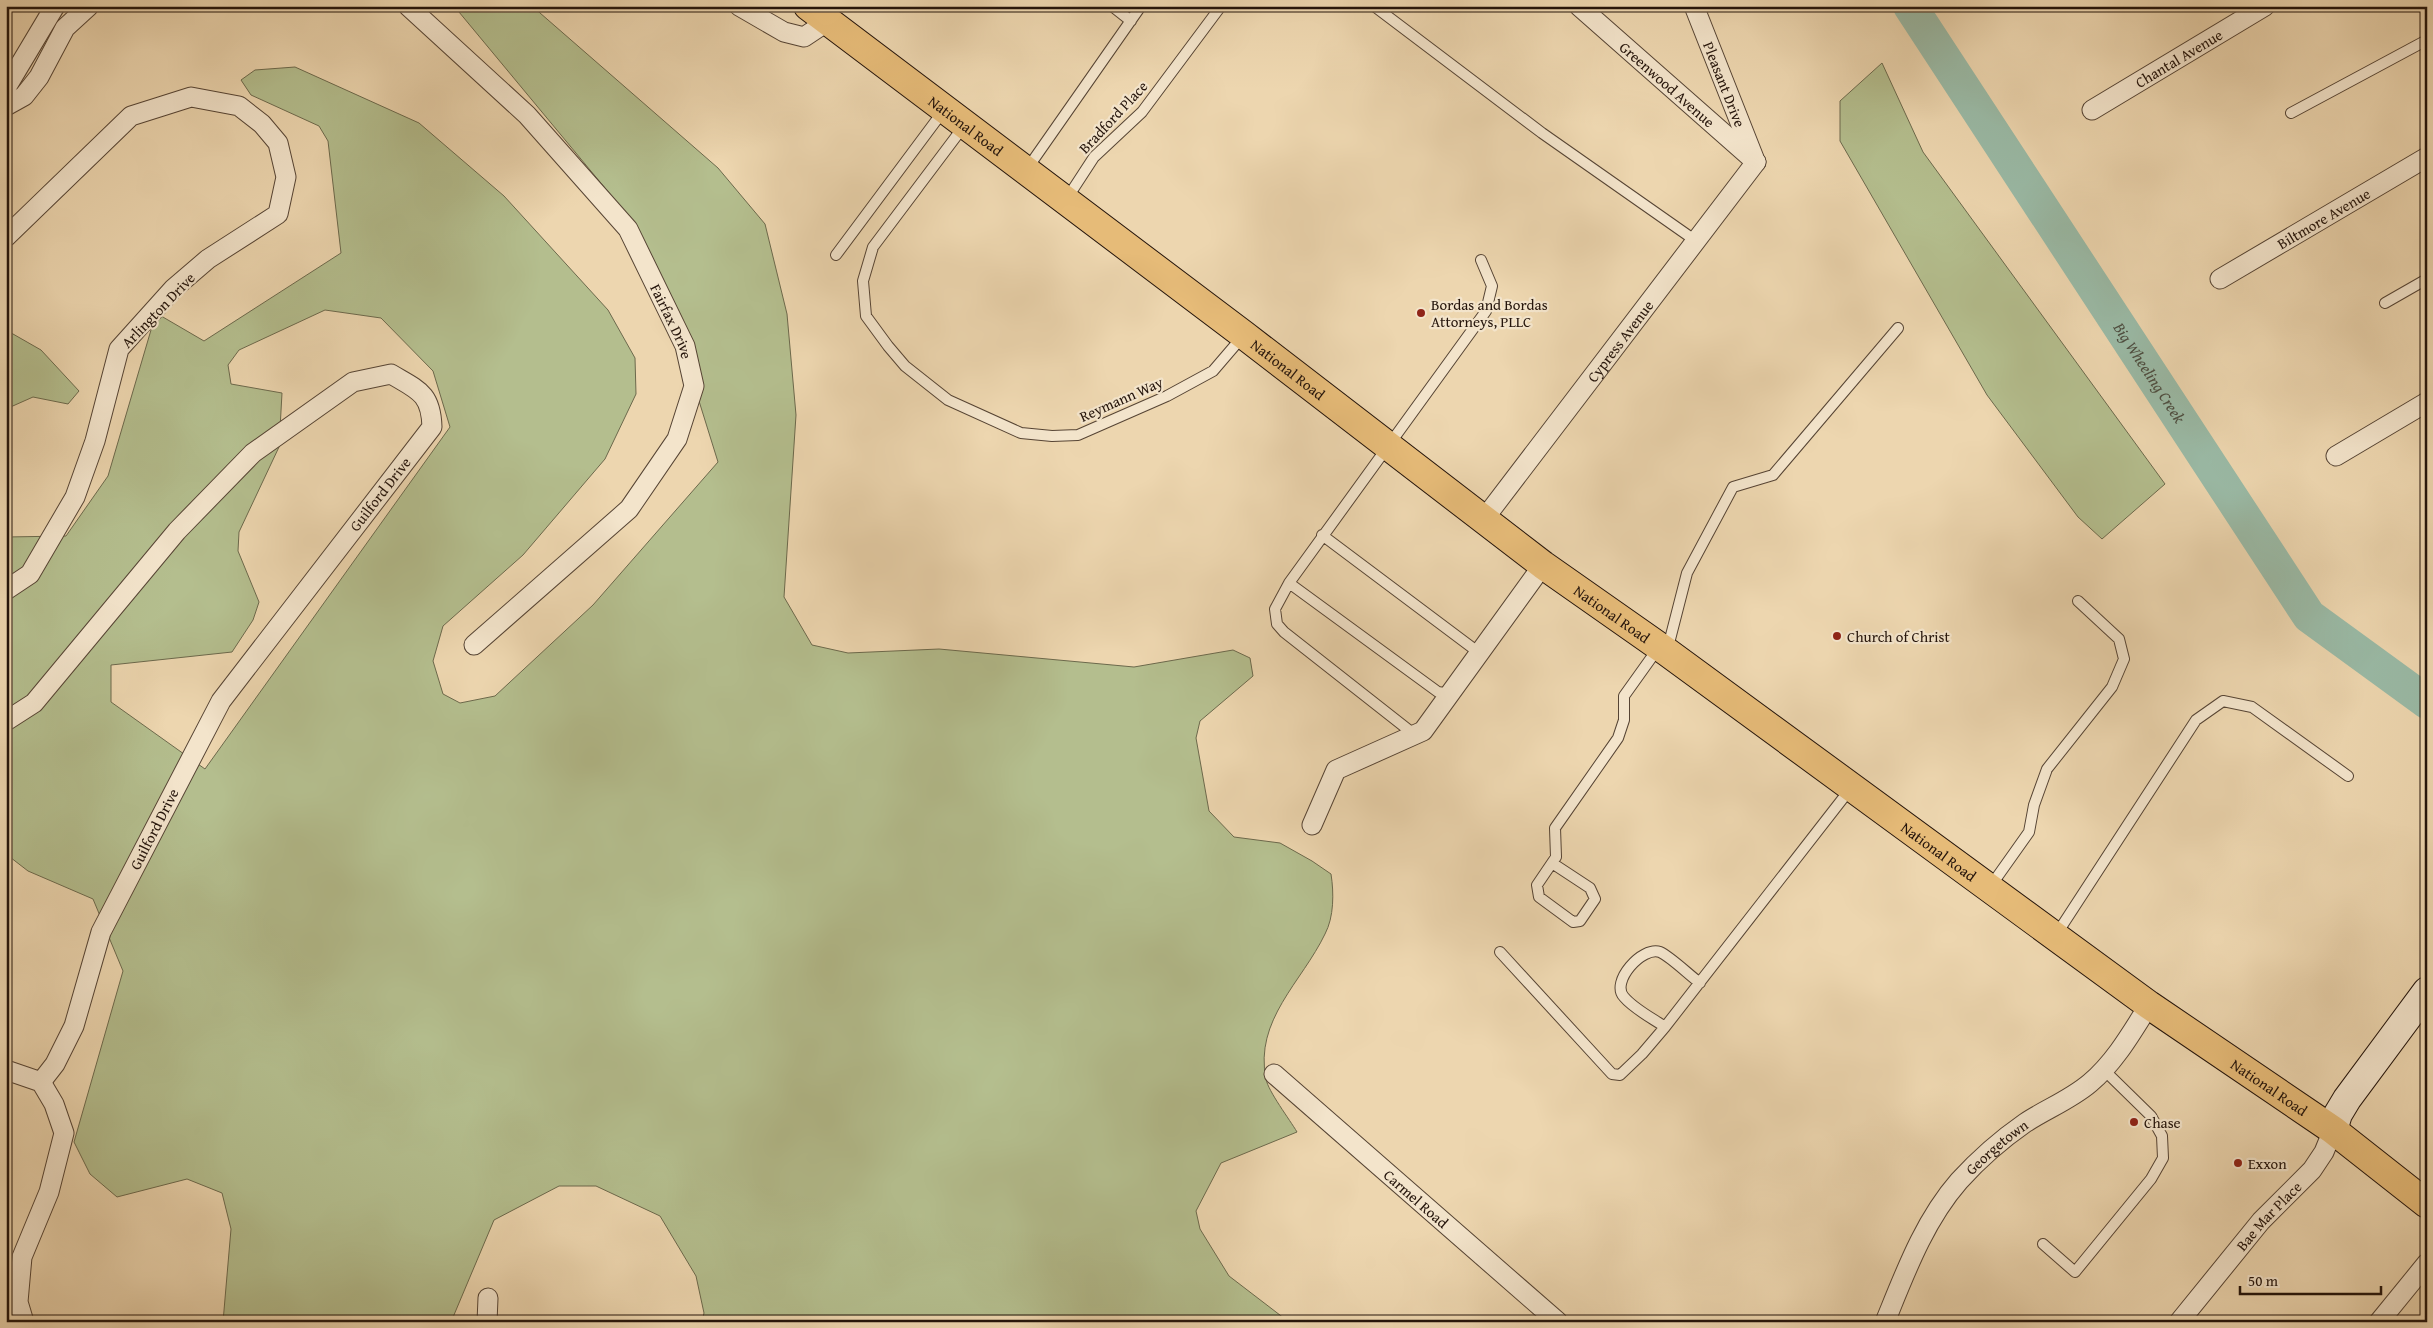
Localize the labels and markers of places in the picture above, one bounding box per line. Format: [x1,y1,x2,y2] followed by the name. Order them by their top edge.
[1431,294,1548,332] place label: Bordas and Bordas Attorneys, PLLC
[1415,307,1427,319] marker: Bordas and Bordas Attorneys, PLLC
[1847,626,1950,647] place label: Church of Christ
[1831,630,1843,642] marker: Church of Christ
[2144,1112,2181,1133] place label: Chase
[2128,1116,2140,1128] marker: Chase
[2248,1153,2287,1174] place label: Exxon
[2232,1157,2244,1169] marker: Exxon

